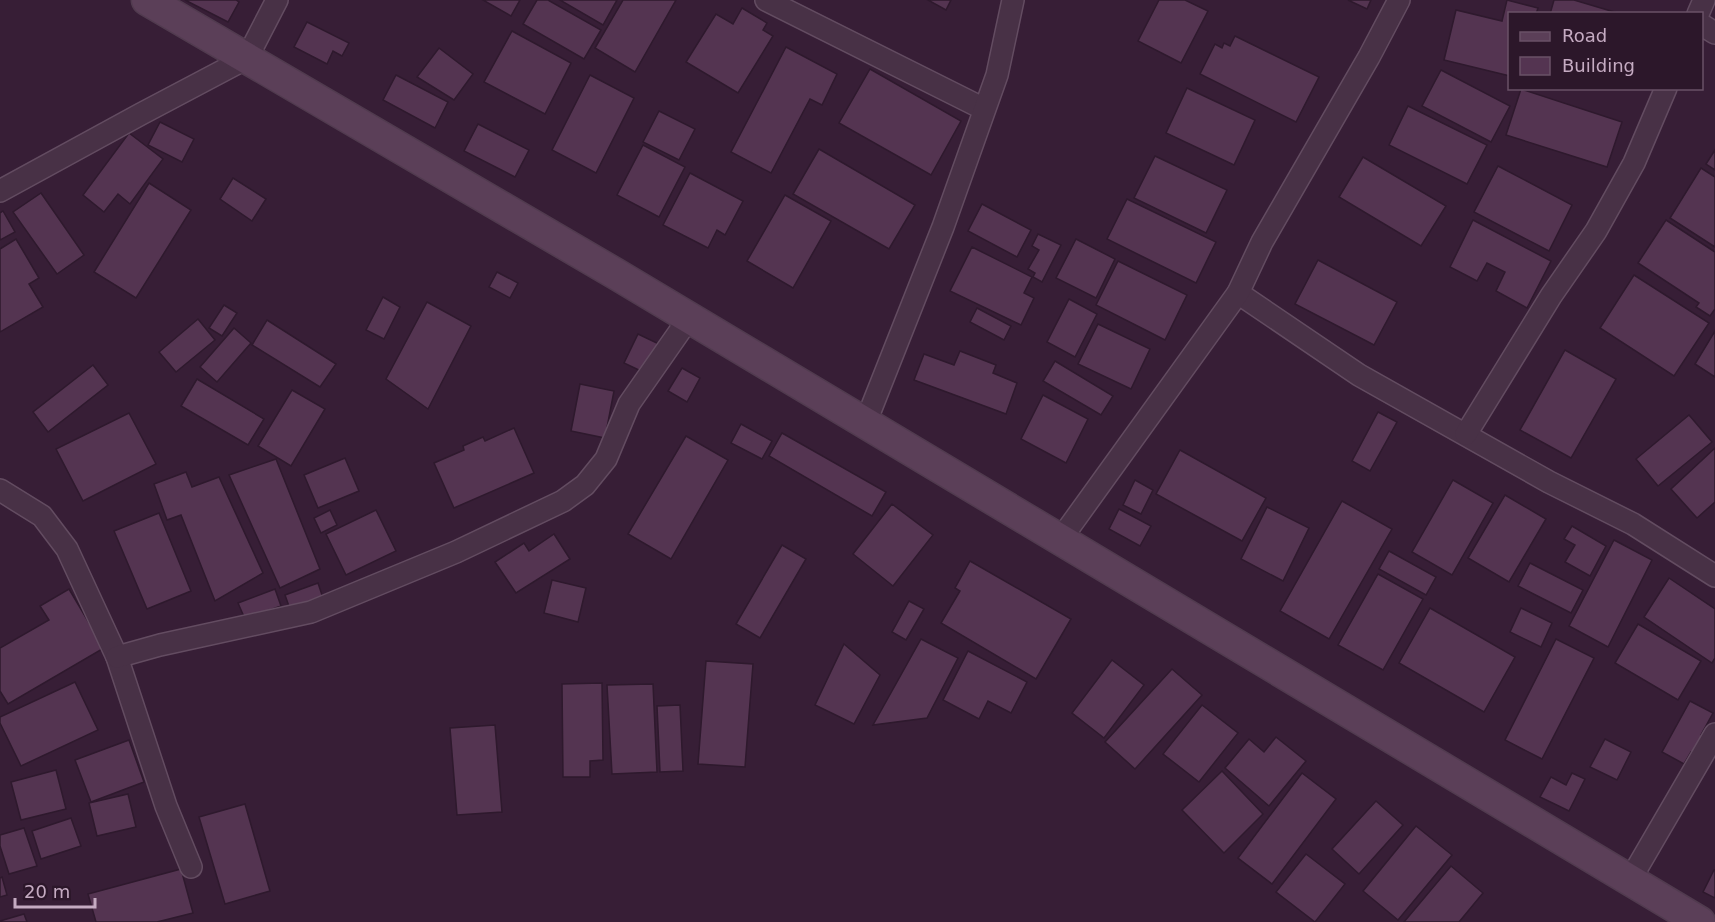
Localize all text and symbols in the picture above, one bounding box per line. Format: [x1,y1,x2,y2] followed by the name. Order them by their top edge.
[1508,12,1703,90] legend
[1562,25,1607,46] text: Road
[1562,55,1635,76] text: Building
[15,871,94,909] scale bar
[24,881,70,902] text: 20 m

